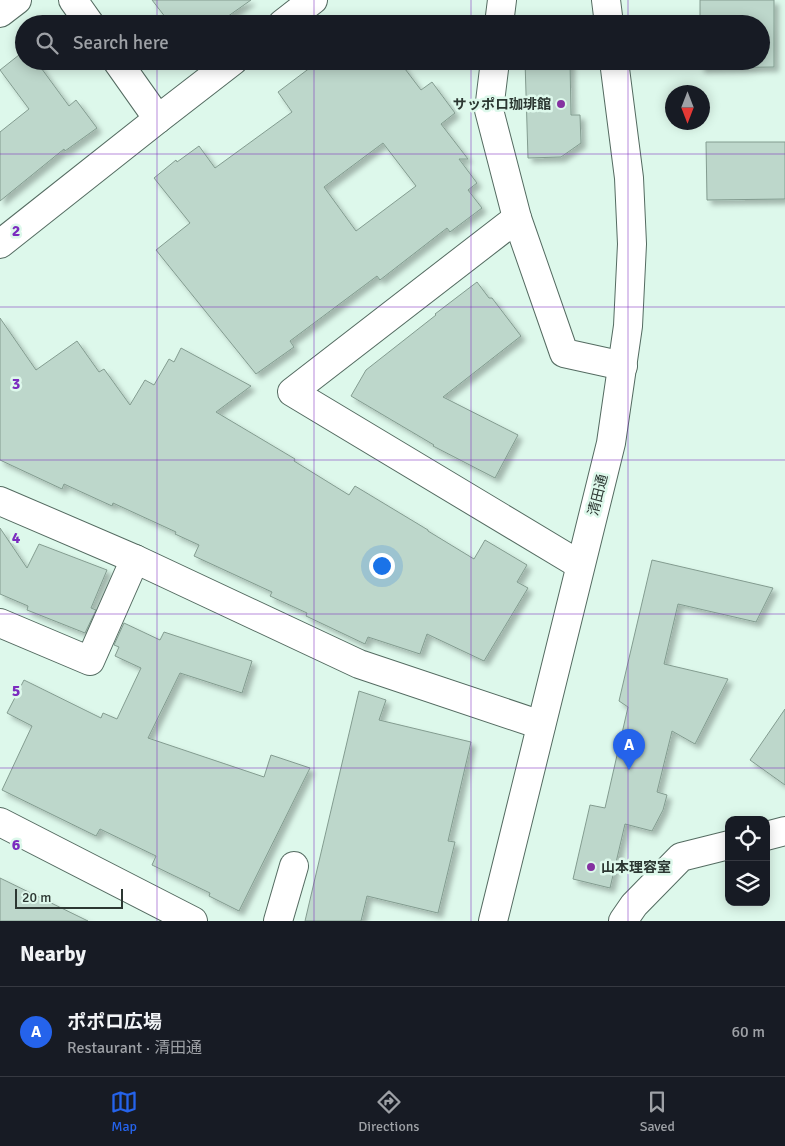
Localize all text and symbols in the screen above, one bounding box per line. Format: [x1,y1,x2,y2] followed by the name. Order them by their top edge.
[15,15,770,70] search box
[33,29,61,57] icon: search
[73,31,169,55] text: Search here
[665,85,710,130] north arrow
[453,96,551,113] place label: サッポロ珈琲館
[555,98,567,110] marker: サッポロ珈琲館
[12,221,20,241] text: 2
[12,374,20,394] text: 3
[585,473,611,517] street label: 清田通
[12,528,21,548] text: 4
[369,553,395,579] your location
[12,681,20,701] text: 5
[613,729,645,770] pin: A
[725,816,770,906] map controls
[725,816,770,861] button: locate
[12,835,21,855] text: 6
[601,859,671,876] place label: 山本理容室
[585,861,597,873] marker: 山本理容室
[725,861,770,906] button: layers
[15,886,122,909] scale bar
[22,889,51,906] text: 20 m
[20,941,86,967] text: Nearby
[67,1010,162,1034] text: ポポロ広場
[31,1022,41,1042] text: A
[731,1022,765,1042] text: 60 m
[67,1038,202,1058] text: Restaurant · 清田通
[110,1088,138,1135] tab: Map
[358,1088,419,1135] tab: Directions
[640,1088,675,1135] tab: Saved

